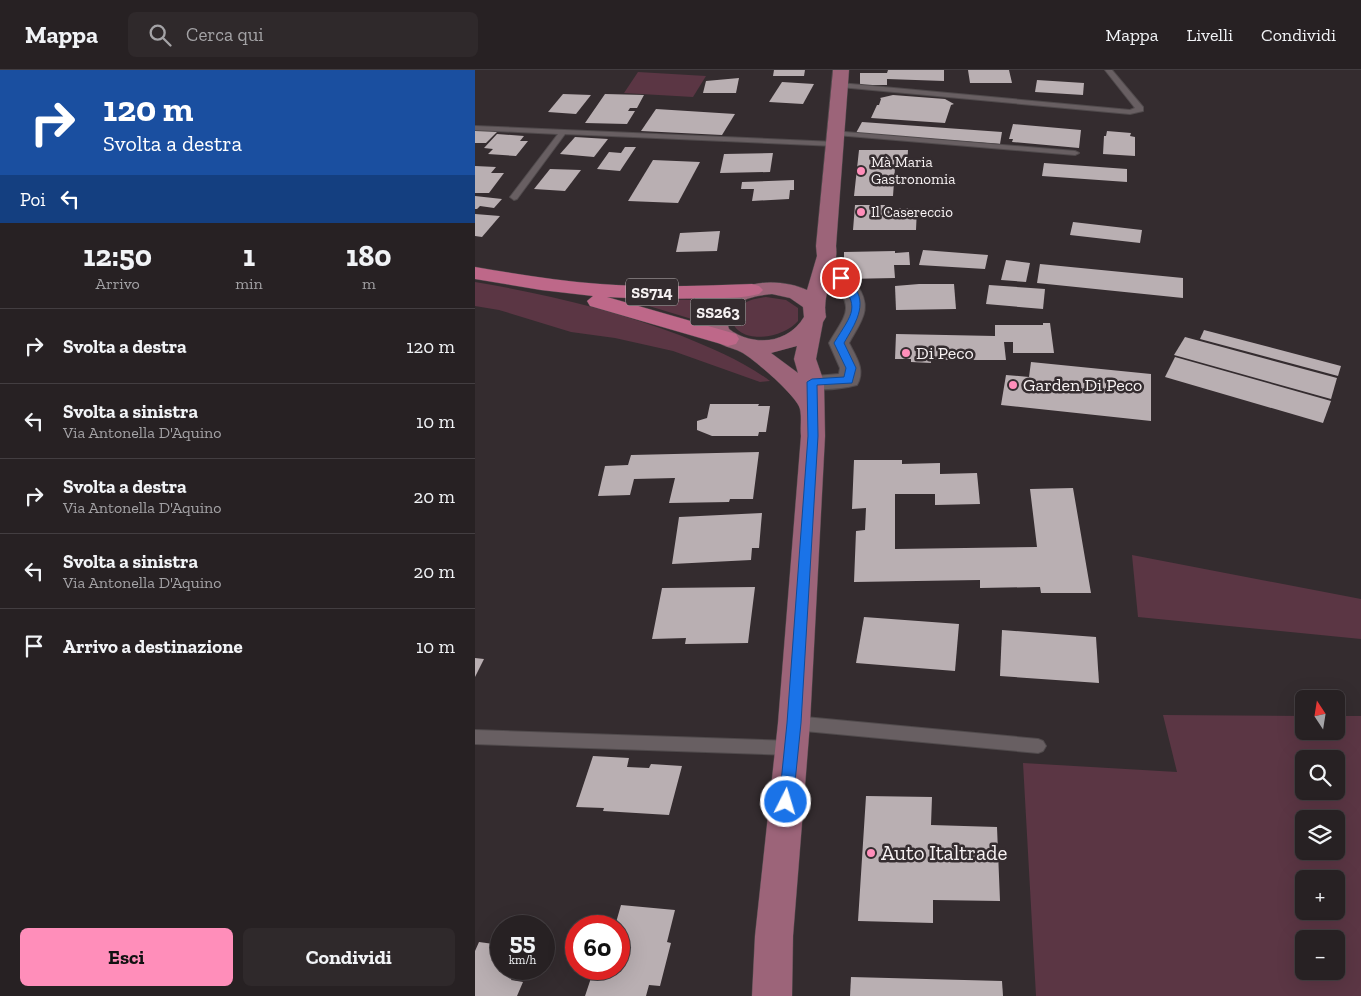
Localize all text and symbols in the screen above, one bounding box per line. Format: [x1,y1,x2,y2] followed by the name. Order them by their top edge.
[128,12,478,57] search box
[25,20,98,49] text: Mappa
[146,21,174,49] icon: search
[186,23,264,46] text: Cerca qui
[1106,24,1158,46] text: Mappa
[1186,24,1233,46] text: Livelli
[1261,24,1336,46] text: Condividi
[103,88,193,130] text: 120 m
[20,90,85,155] icon: right
[103,130,242,157] text: Svolta a destra
[871,153,955,188] place label: Mà Maria Gastronomia
[855,165,867,177] marker: Mà Maria Gastronomia
[56,185,84,213] icon: left
[20,188,46,211] text: Poi
[871,203,953,221] place label: Il Casereccio
[855,206,867,218] marker: Il Casereccio
[83,238,152,274] text: 12:50
[243,238,255,274] text: 1
[346,238,392,274] text: 180
[820,257,862,299] pin
[827,264,855,292] icon: arrive
[96,274,140,293] text: Arrivo
[235,274,263,293] text: min
[362,274,376,293] text: m
[626,278,678,306] road number: SS714
[691,298,745,326] road number: SS263
[20,332,48,360] icon: right
[63,335,187,358] text: Svolta a destra
[406,335,455,358] text: 120 m
[916,342,974,364] place label: Di Peco
[900,347,912,359] marker: Di Peco
[1023,374,1142,396] place label: Garden Di Peco
[1007,379,1019,391] marker: Garden Di Peco
[63,400,198,423] text: Svolta a sinistra
[20,407,48,435] icon: left
[416,410,455,433] text: 10 m
[63,423,222,442] text: Via Antonella D'Aquino
[63,475,187,498] text: Svolta a destra
[20,482,48,510] icon: right
[414,485,455,508] text: 20 m
[63,498,222,517] text: Via Antonella D'Aquino
[63,550,198,573] text: Svolta a sinistra
[20,557,48,585] icon: left
[414,560,455,583] text: 20 m
[63,573,222,592] text: Via Antonella D'Aquino
[20,632,48,660] icon: arrive
[63,635,243,658] text: Arrivo a destinazione
[416,635,455,658] text: 10 m
[1295,690,1345,740] north arrow
[1295,690,1345,980] map controls
[1295,750,1345,800] button: search
[759,775,811,827] position arrow
[1295,810,1345,860] button: layers
[881,840,1008,865] place label: Auto Italtrade
[865,847,877,859] marker: Auto Italtrade
[1295,870,1345,920] button: +
[565,915,630,980] speed limit sign: 60
[509,926,536,956] text: 55
[20,928,233,986] button: Esci
[243,928,455,986] button: Condividi
[1295,930,1345,980] button: −
[509,953,536,967] text: km/h

